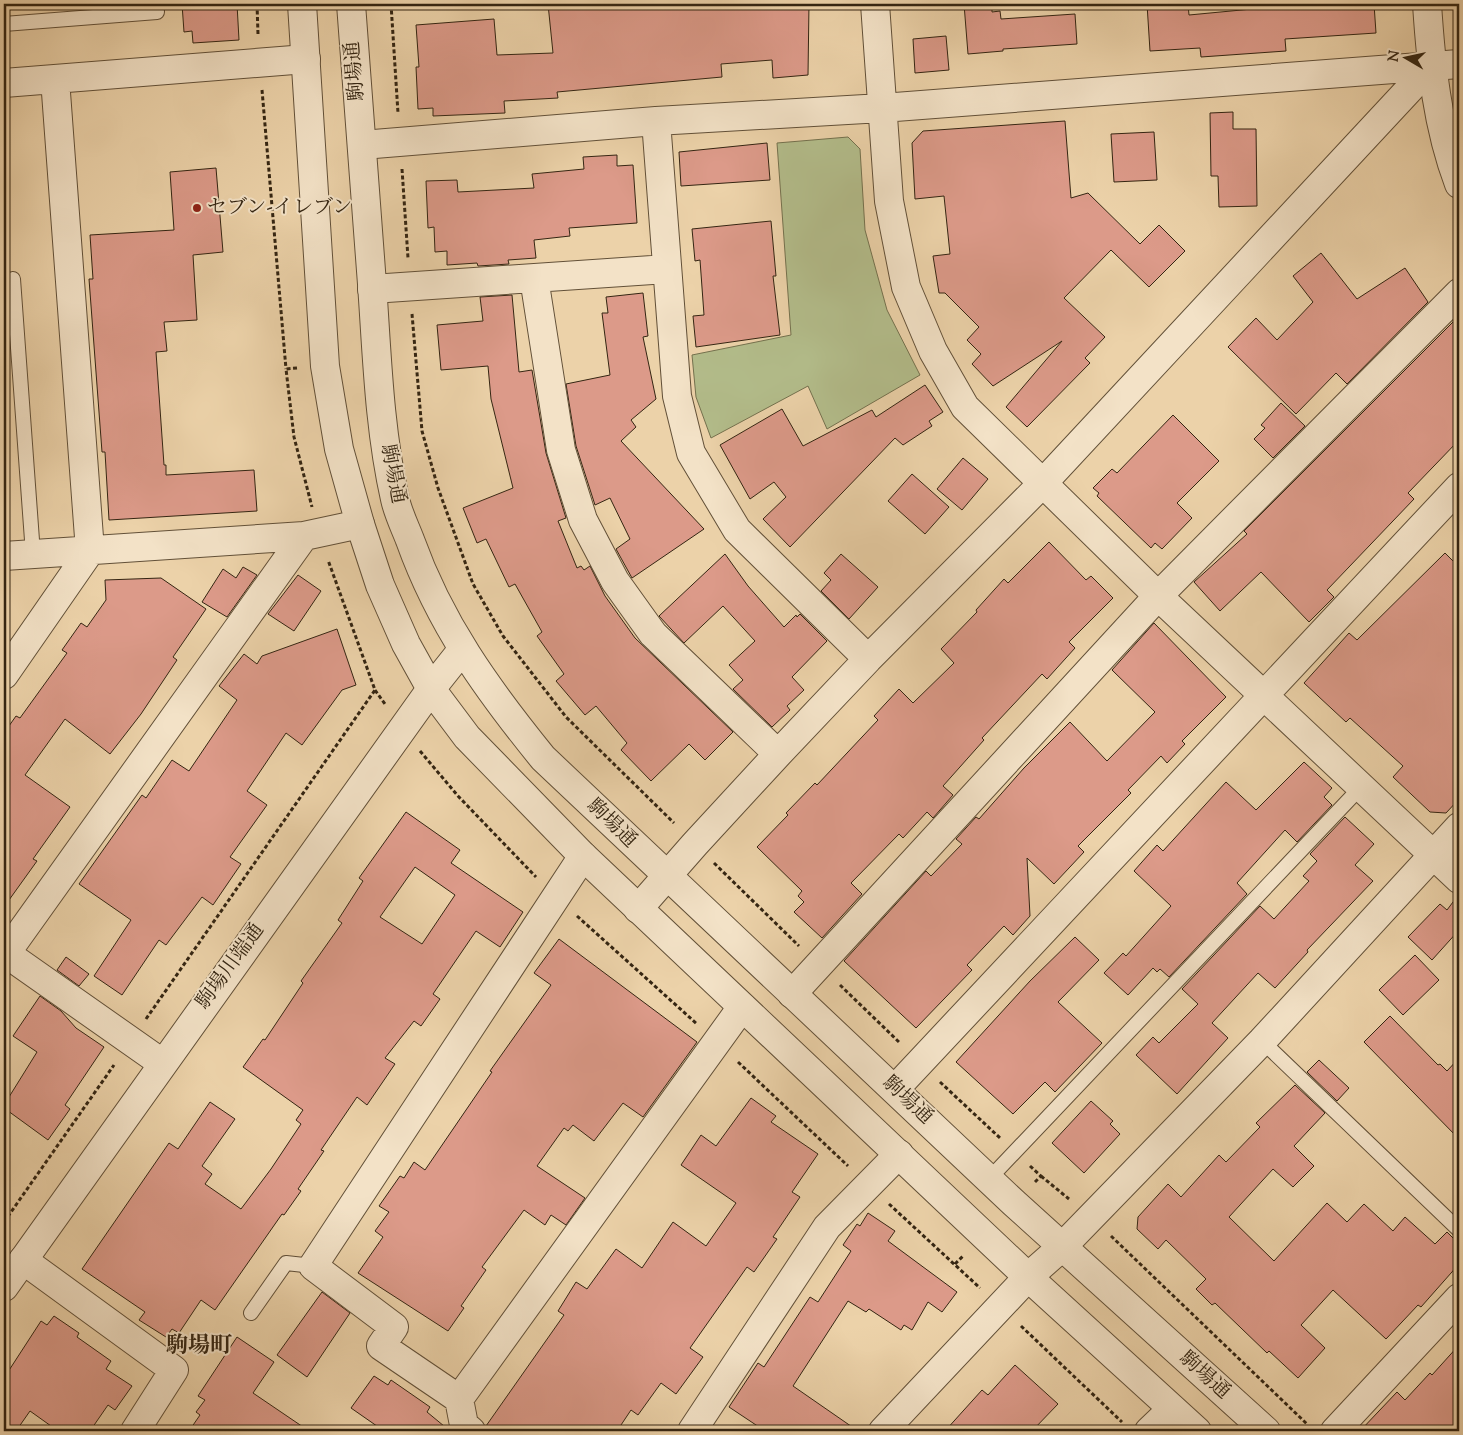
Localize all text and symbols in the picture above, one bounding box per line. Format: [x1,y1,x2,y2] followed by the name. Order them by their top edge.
[1380,32,1430,82] north arrow
[339,40,373,102] street label: 駒場通
[1384,49,1406,63] text: N
[207,194,352,223] place label: セブン-イレブン
[191,202,203,214] marker: セブン-イレブン
[372,442,412,506] street label: 駒場通
[579,793,643,855] street label: 駒場通
[190,918,272,1016] street label: 駒場川端通
[875,1070,939,1132] street label: 駒場通
[166,1331,232,1363] district label: 駒場町
[1172,1345,1236,1407] street label: 駒場通

